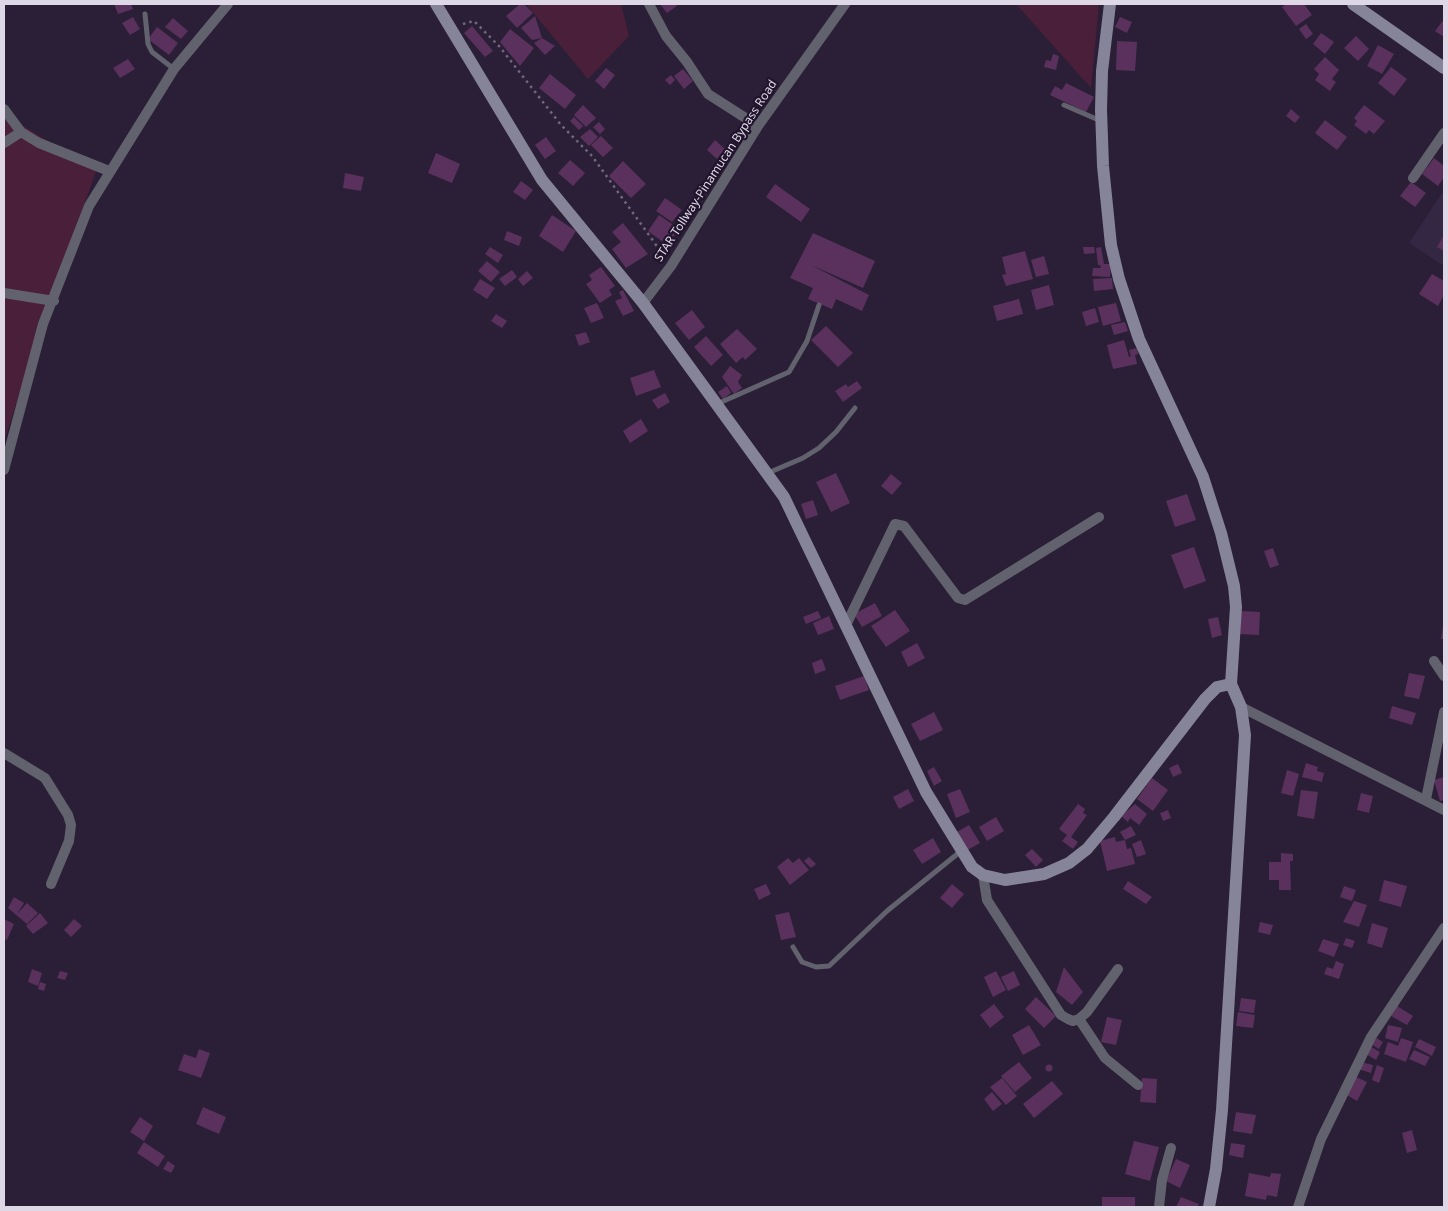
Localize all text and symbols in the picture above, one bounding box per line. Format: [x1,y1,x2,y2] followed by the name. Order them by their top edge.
[652,77,780,265] street label: STAR Tollway-Pinamucan Bypass Road

